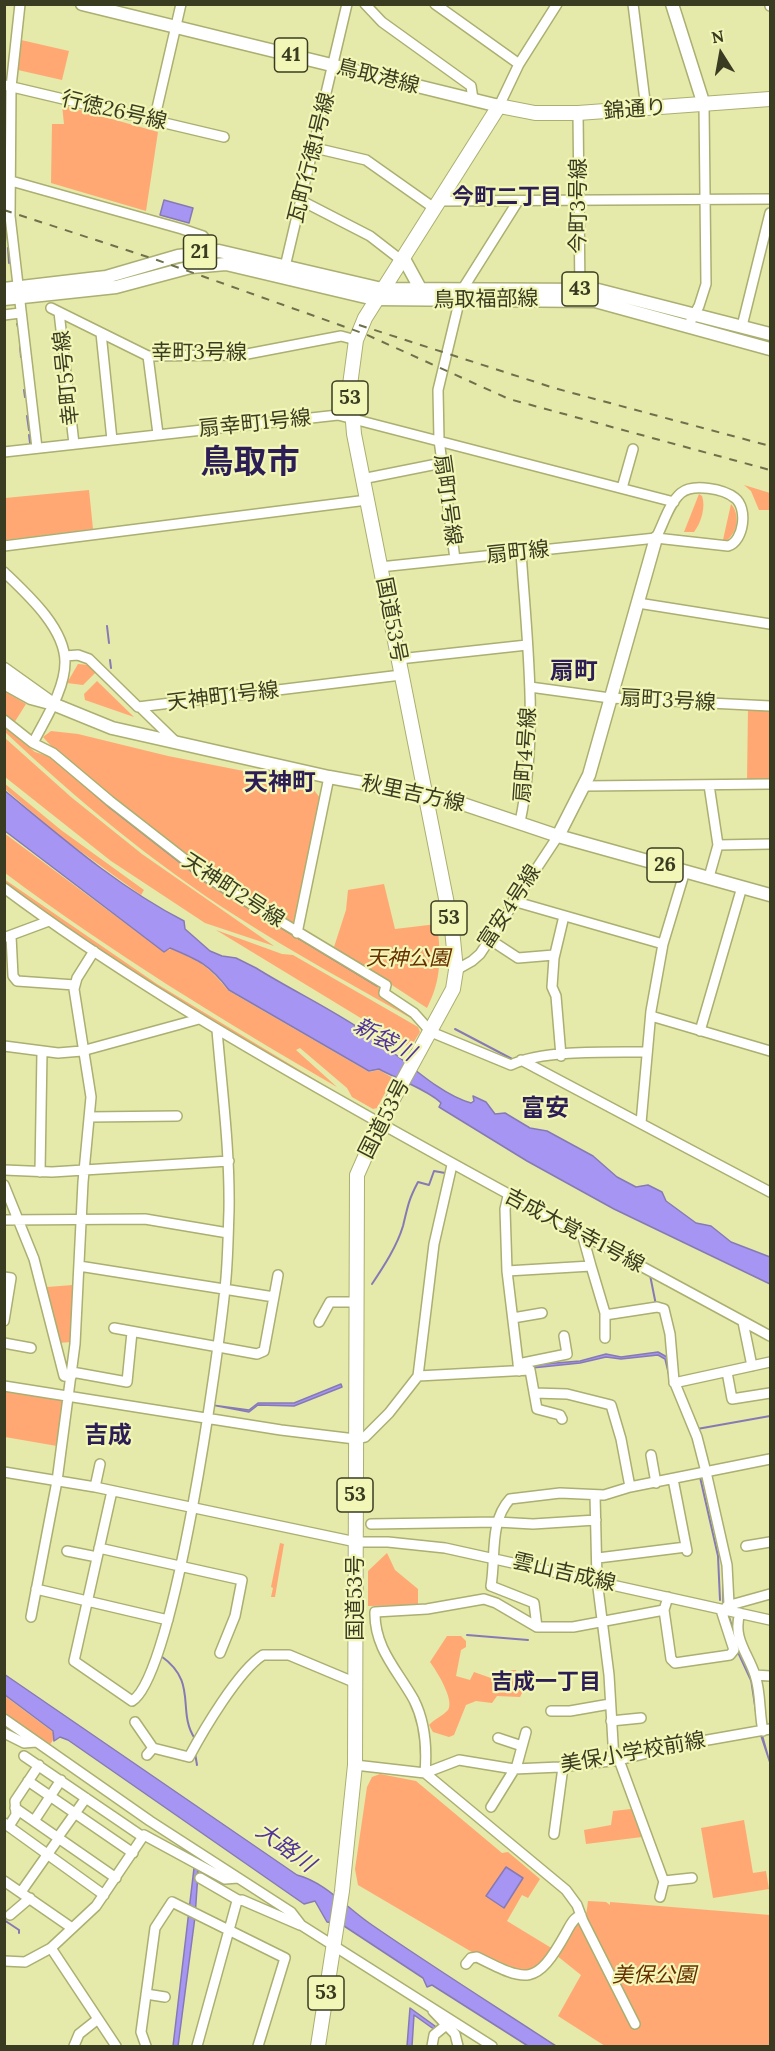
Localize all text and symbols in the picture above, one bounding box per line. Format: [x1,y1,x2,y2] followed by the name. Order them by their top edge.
[691,24,751,84] north arrow
[710,25,726,47] text: N
[274,38,308,72] road number: 41
[334,55,422,99] street label: 鳥取港線
[59,87,169,135] street label: 行徳26号線
[284,90,340,226] street label: 瓦町行徳1号線
[603,95,667,125] street label: 錦通り
[566,158,592,254] street label: 今町3号線
[452,185,562,211] district label: 今町二丁目
[184,235,216,269] road number: 21
[562,272,598,306] road number: 43
[433,286,539,314] street label: 鳥取福部線
[49,329,85,427] street label: 幸町5号線
[151,340,247,366] street label: 幸町3号線
[332,381,368,415] road number: 53
[198,406,312,442] street label: 扇幸町1号線
[201,444,299,484] district label: 鳥取市
[428,453,466,547] street label: 扇町1号線
[485,537,551,569] street label: 扇町線
[370,575,412,665] street label: 国道53号
[550,658,598,686] district label: 扇町
[166,678,280,716] street label: 天神町1号線
[620,686,716,716] street label: 扇町3号線
[510,707,542,803] street label: 扇町4号線
[244,769,316,797] district label: 天神町
[359,771,467,817] street label: 秋里吉方線
[647,848,683,882] road number: 26
[177,849,289,933] street label: 天神町2号線
[473,860,547,954] street label: 富安4号線
[431,901,467,935] road number: 53
[366,946,450,972] park label: 天神公園
[349,1013,419,1067] water label: 新袋川
[354,1075,416,1163] street label: 国道53号
[521,1095,569,1123] district label: 富安
[500,1184,648,1278] street label: 吉成大覚寺1号線
[84,1422,132,1450] district label: 吉成
[337,1478,373,1512] road number: 53
[510,1549,618,1597] street label: 雲山吉成線
[343,1555,369,1641] street label: 国道53号
[491,1670,601,1696] district label: 吉成一丁目
[558,1728,708,1778] street label: 美保小学校前線
[251,1818,319,1878] water label: 大路川
[612,1963,696,1989] park label: 美保公園
[308,1976,344,2010] road number: 53

